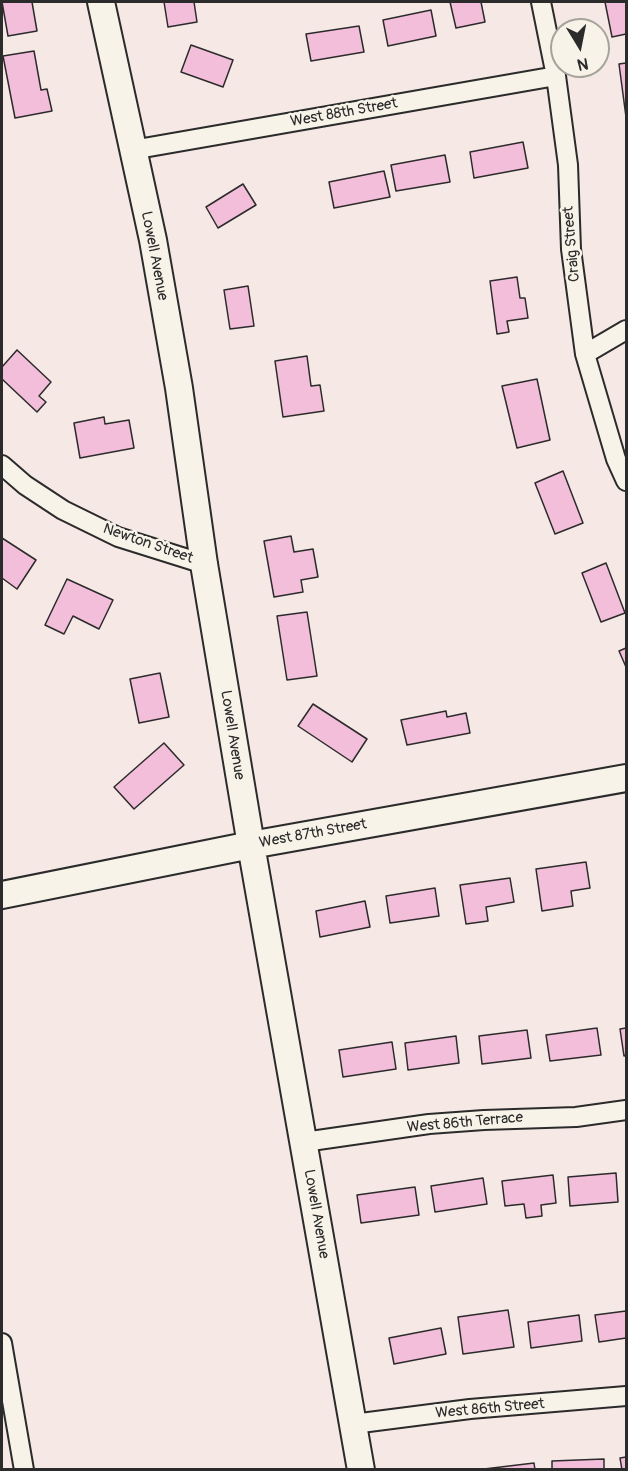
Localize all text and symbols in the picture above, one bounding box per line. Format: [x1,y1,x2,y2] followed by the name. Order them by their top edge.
[550,18,610,78] north arrow
[576,53,590,75] text: N
[289,95,399,131] street label: West 88th Street
[560,205,584,283] street label: Craig Street
[137,210,171,302] street label: Lowell Avenue
[101,520,195,568] street label: Newton Street
[216,689,248,781] street label: Lowell Avenue
[258,816,368,852] street label: West 87th Street
[406,1109,524,1137] street label: West 86th Terrace
[299,1168,333,1260] street label: Lowell Avenue
[435,1395,545,1423] street label: West 86th Street

